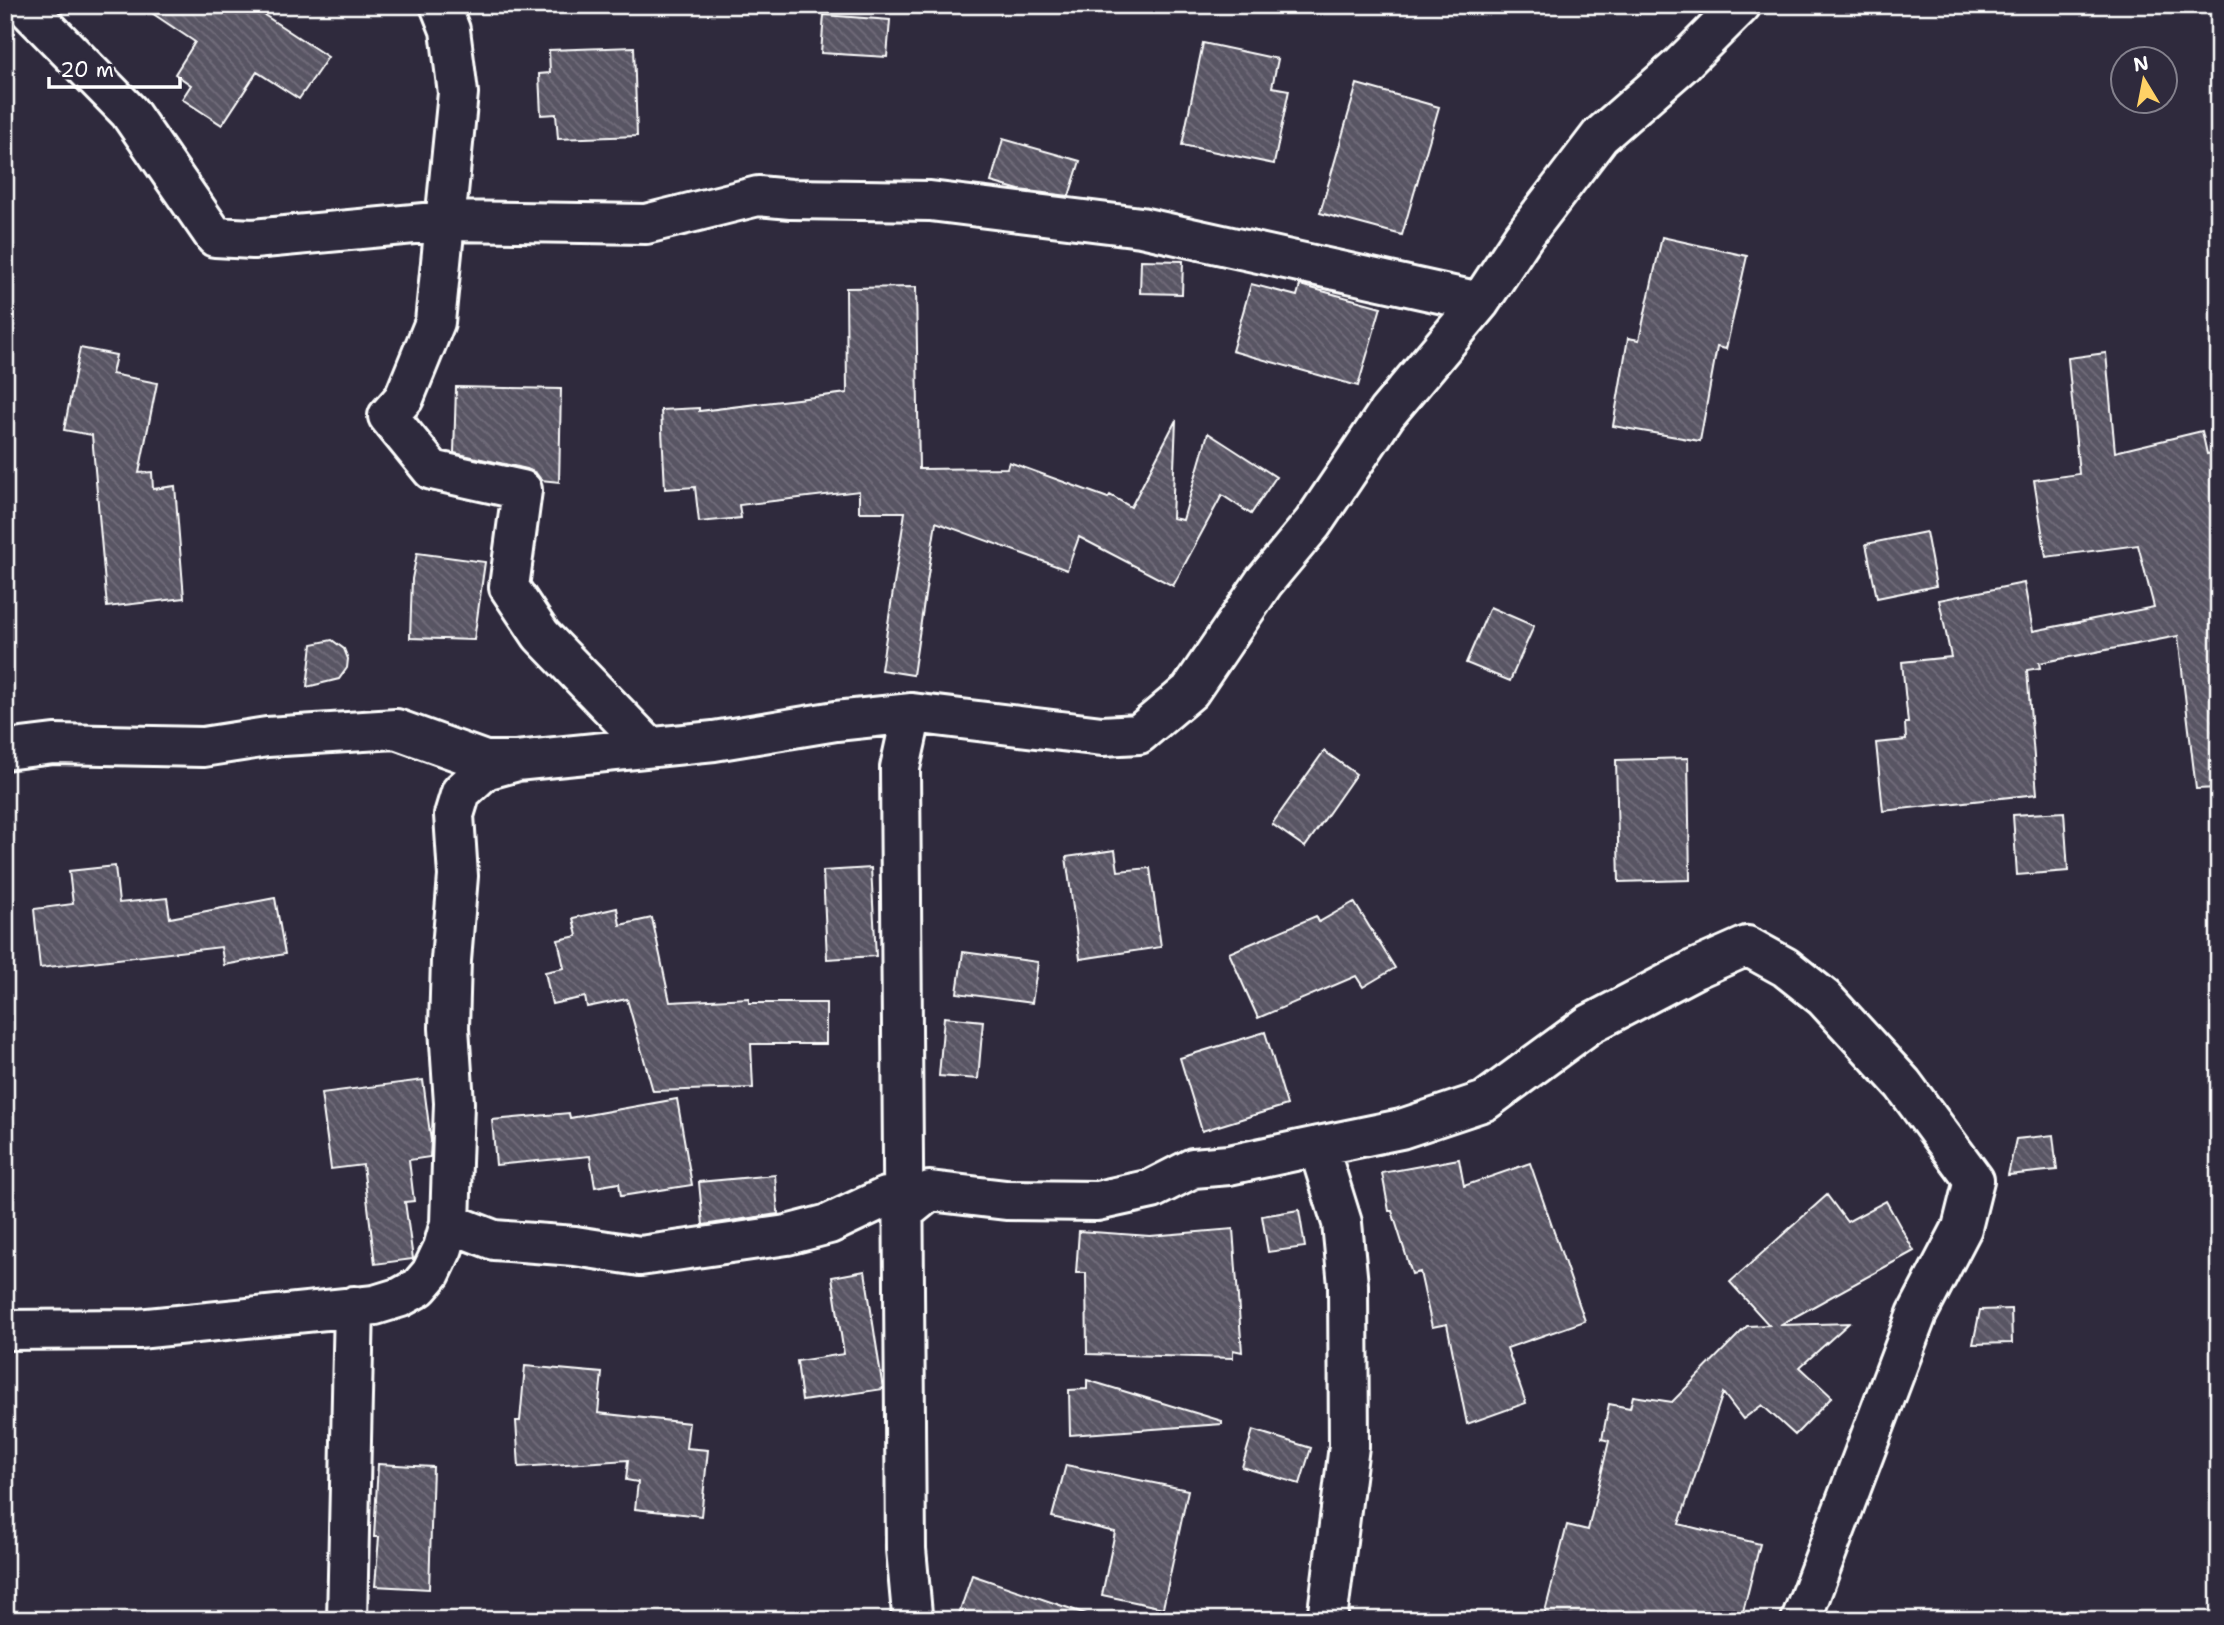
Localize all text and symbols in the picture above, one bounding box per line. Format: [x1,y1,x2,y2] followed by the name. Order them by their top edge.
[49,46,180,90] scale bar
[2108,46,2178,116] north arrow
[2132,50,2151,77] text: N
[60,56,114,84] text: 20 m

